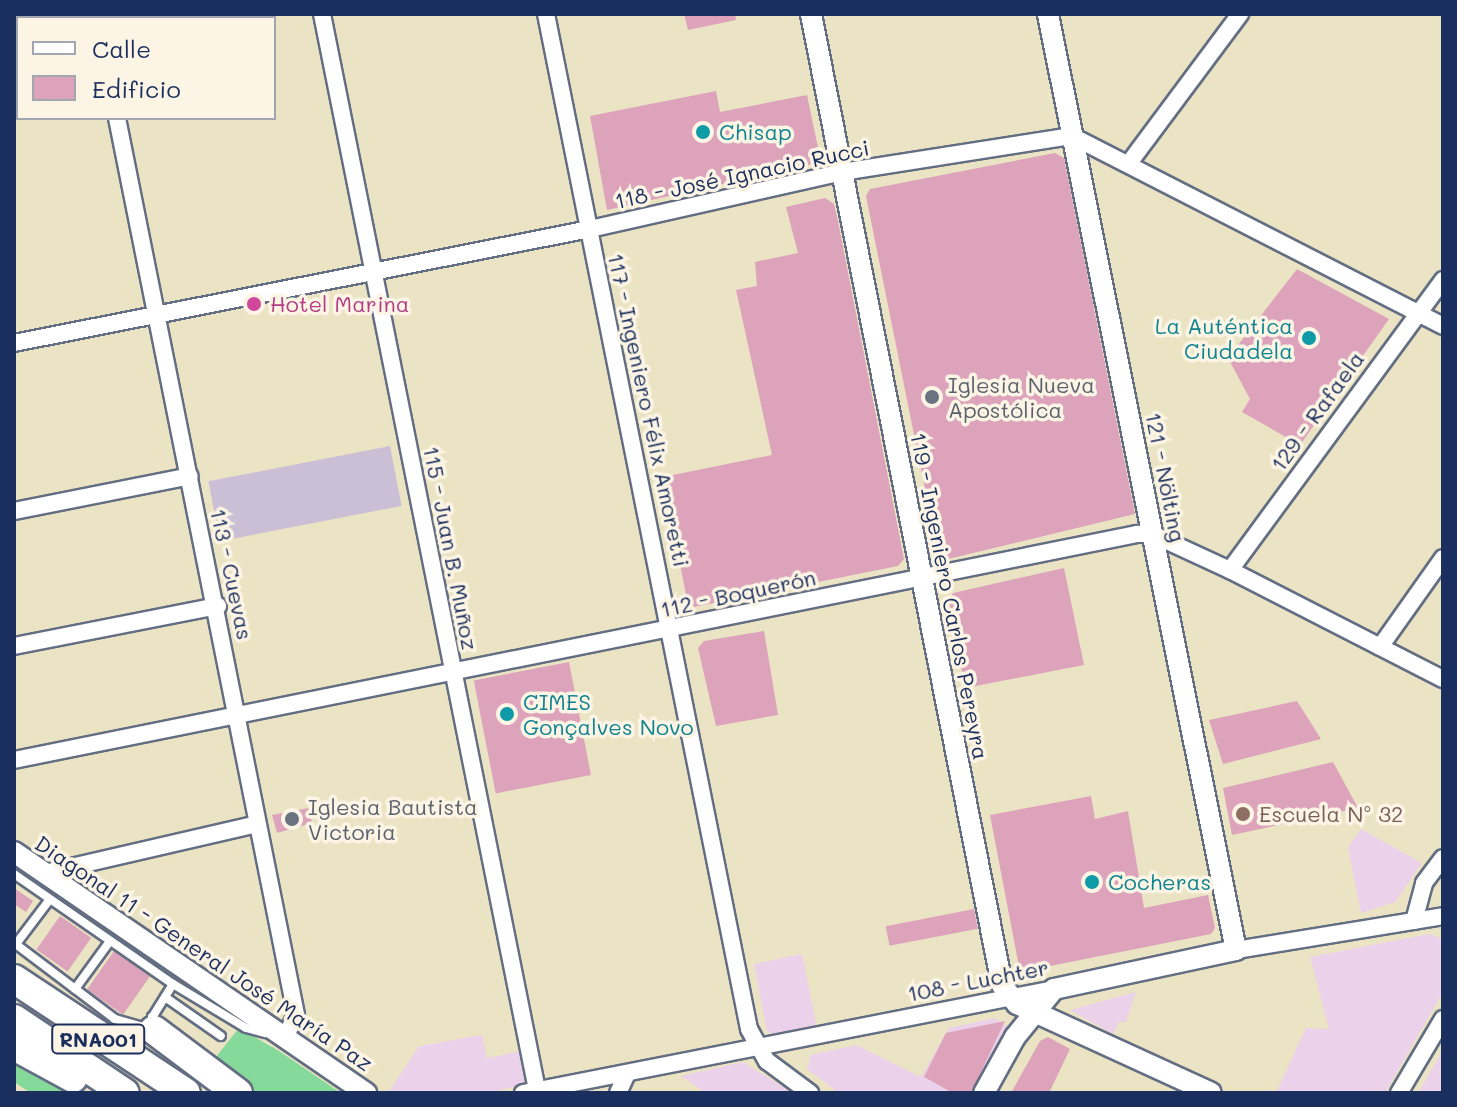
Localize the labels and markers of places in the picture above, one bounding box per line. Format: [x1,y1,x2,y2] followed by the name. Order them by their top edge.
[719,119,792,145] place label: Chisap
[694,123,712,141] marker: Chisap
[270,291,410,317] place label: Hotel Marina
[245,295,263,313] marker: Hotel Marina
[1155,312,1293,364] place label: La Auténtica Ciudadela
[1300,329,1318,347] marker: La Auténtica Ciudadela
[948,371,1095,422] place label: Iglesia Nueva Apostólica
[923,388,941,406] marker: Iglesia Nueva Apostólica
[523,688,694,740] place label: CIMES Gonçalves Novo
[498,705,516,723] marker: CIMES Gonçalves Novo
[308,793,478,844] place label: Iglesia Bautista Victoria
[1259,801,1403,827] place label: Escuela Nº 32
[1234,805,1252,823] marker: Escuela Nº 32
[283,810,301,828] marker: Iglesia Bautista Victoria
[1108,869,1211,895] place label: Cocheras
[1083,873,1101,891] marker: Cocheras

